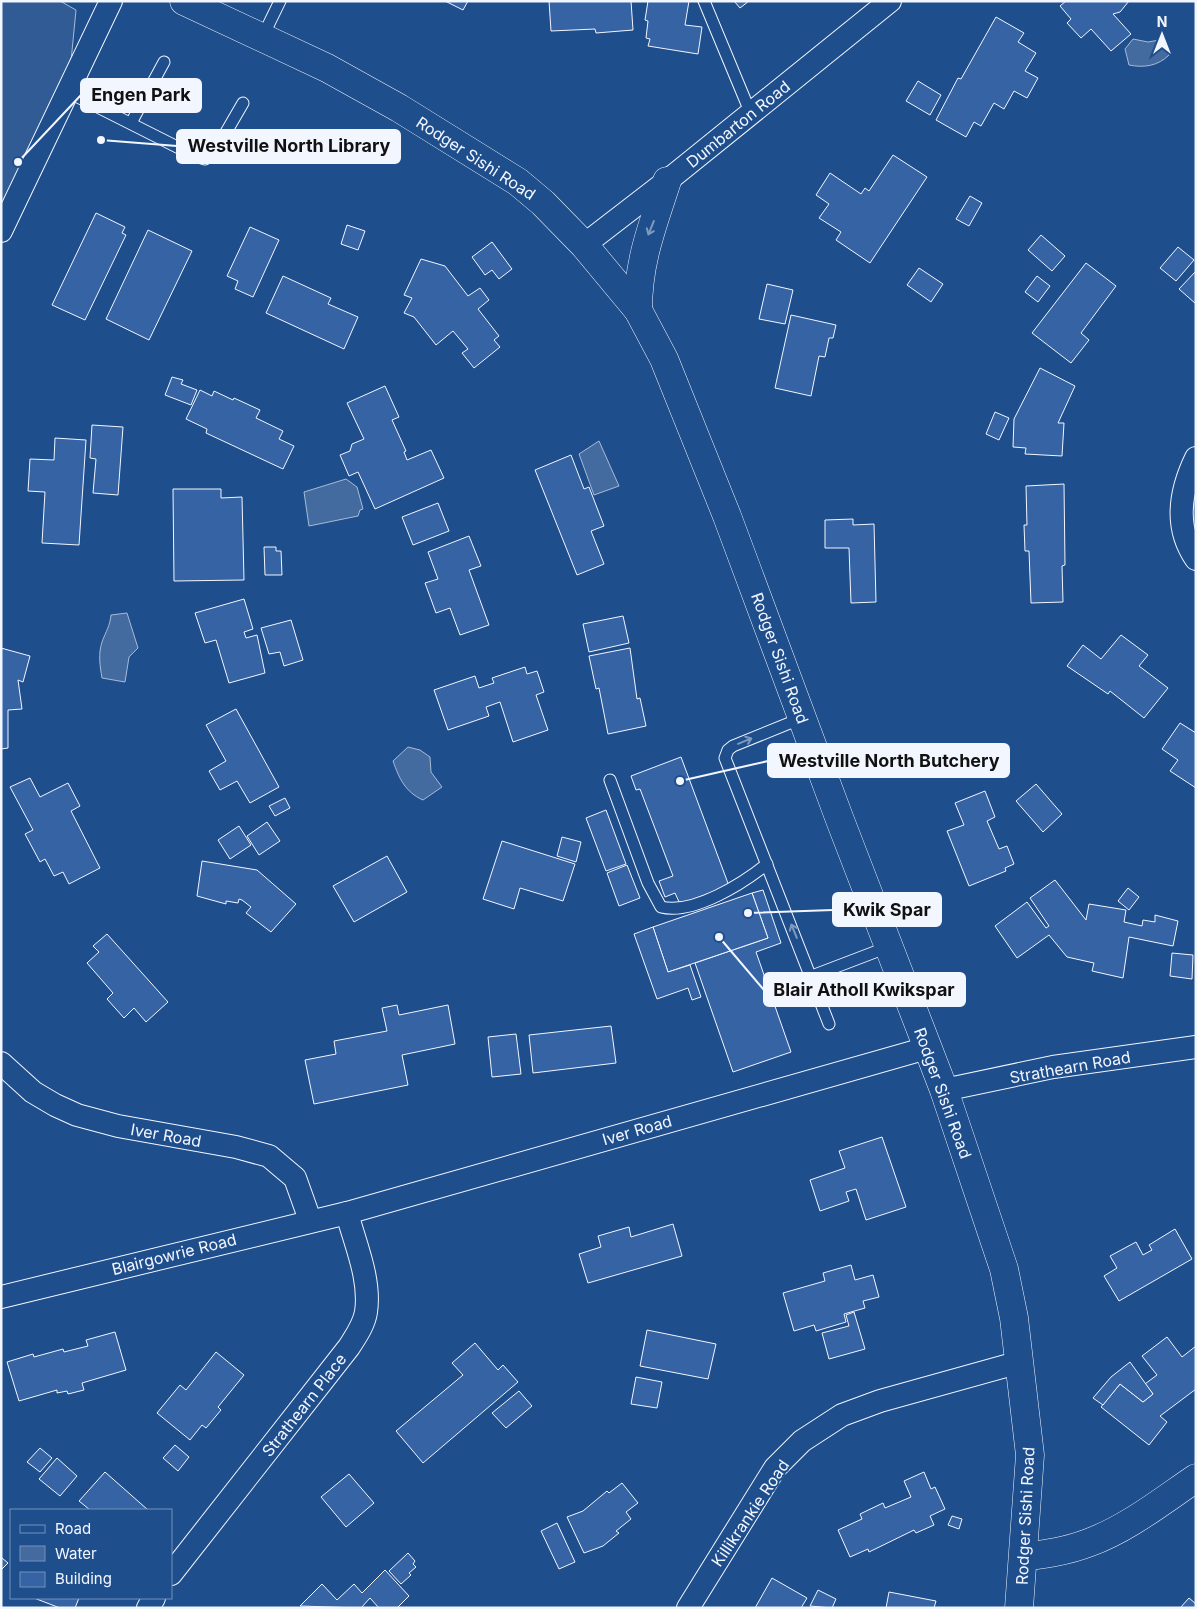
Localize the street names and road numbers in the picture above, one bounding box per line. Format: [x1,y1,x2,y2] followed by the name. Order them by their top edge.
[682,76,794,172] street label: Dumbarton Road
[413,112,539,204] street label: Rodger Sishi Road
[747,590,813,726] street label: Rodger Sishi Road
[910,1025,976,1161] street label: Rodger Sishi Road
[1008,1047,1132,1087] street label: Strathearn Road
[600,1111,674,1149] street label: Iver Road
[129,1119,203,1151] street label: Iver Road
[110,1229,238,1279] street label: Blairgowrie Road
[258,1349,350,1461] street label: Strathearn Place
[1011,1447,1039,1585] street label: Rodger Sishi Road
[707,1456,793,1570] street label: Killikrankie Road

